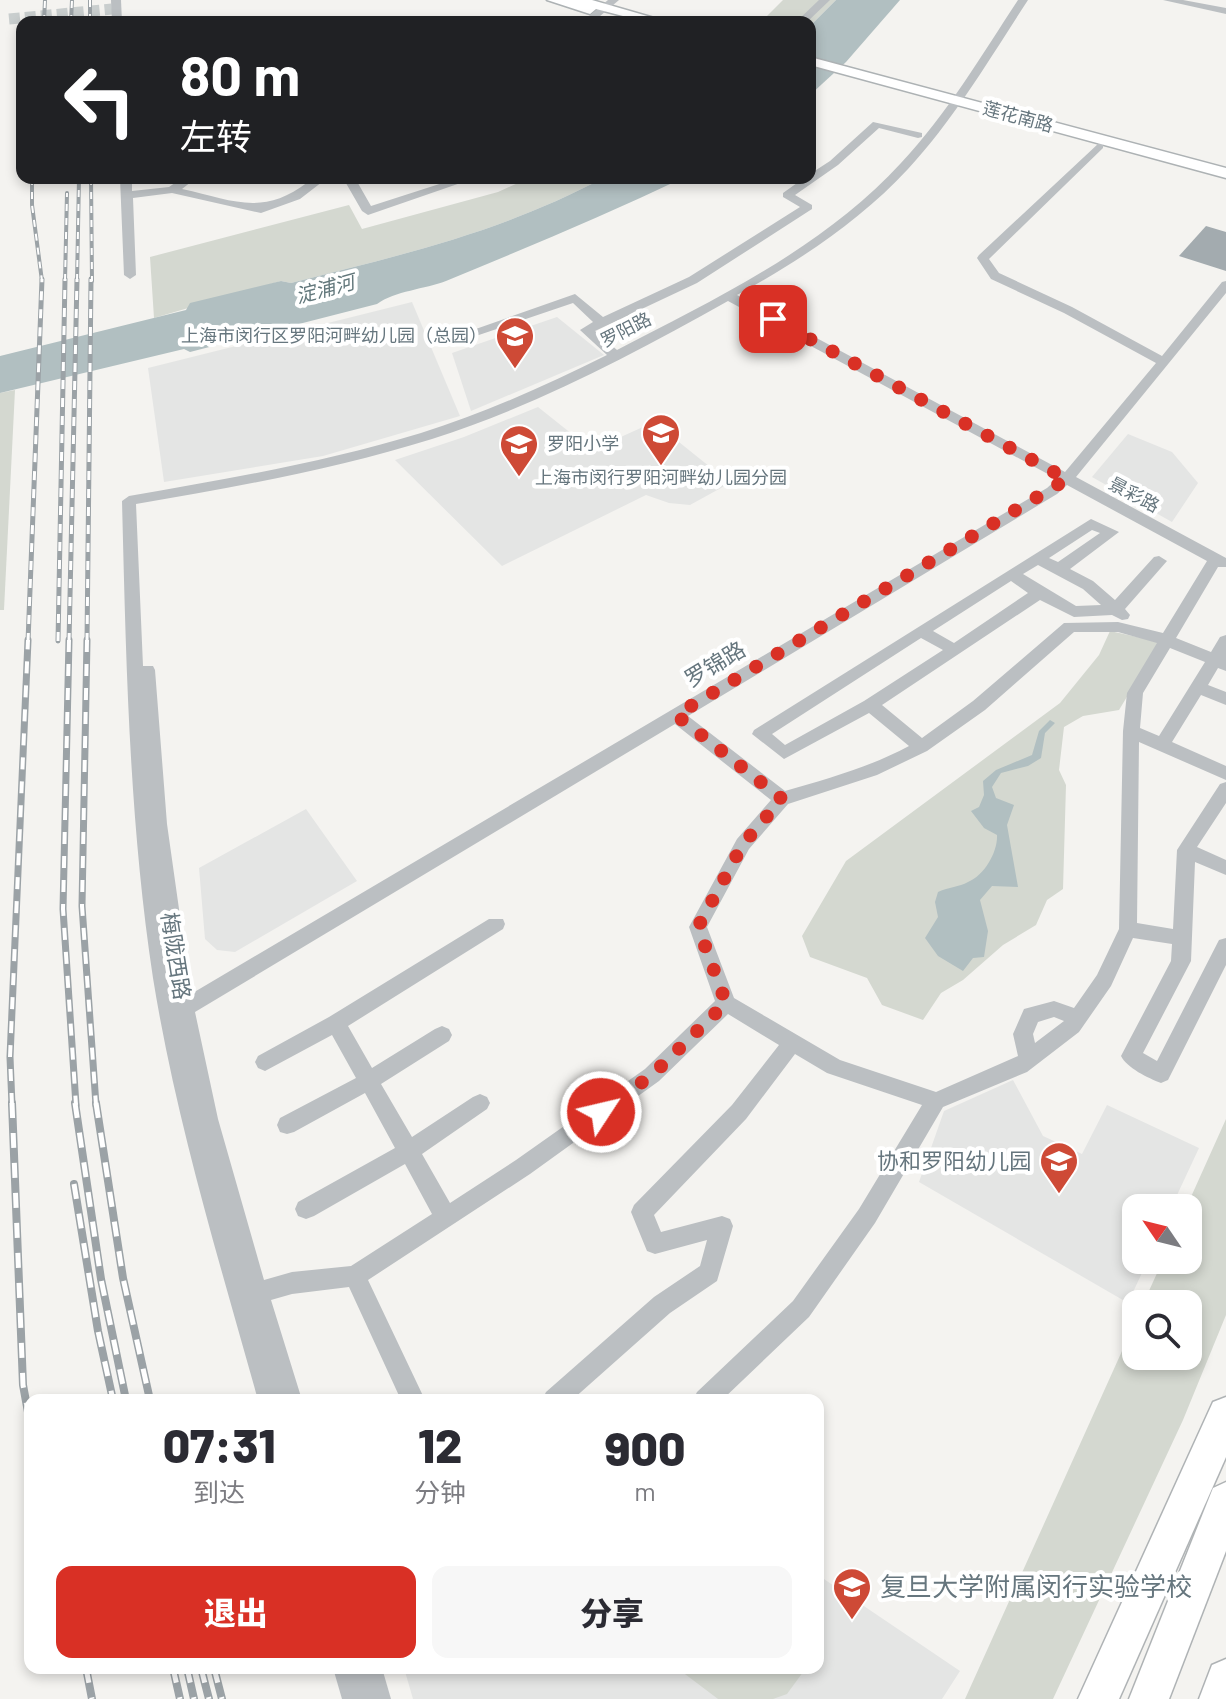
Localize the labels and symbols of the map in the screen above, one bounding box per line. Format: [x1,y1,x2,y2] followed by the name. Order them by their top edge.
[981,96,1056,136] street label: 莲花南路
[293,268,361,307] water label: 淀浦河
[739,285,807,353] pin
[596,307,655,351] street label: 罗阳路
[494,315,536,370] school or university icon: 上海市闵行区罗阳河畔幼儿园（总园）
[181,324,487,346] place label: 上海市闵行区罗阳河畔幼儿园（总园）
[640,412,682,467] school or university icon: 上海市闵行罗阳河畔幼儿园分园
[498,423,540,478] school or university icon: 罗阳小学
[547,432,619,454] place label: 罗阳小学
[535,466,787,488] place label: 上海市闵行罗阳河畔幼儿园分园
[1105,472,1163,517] street label: 景彩路
[679,635,749,691] street label: 罗锦路
[157,910,197,1001] street label: 梅陇西路
[559,1070,643,1154] position arrow
[1038,1140,1080,1195] school or university icon: 协和罗阳幼儿园
[877,1147,1031,1173] place label: 协和罗阳幼儿园
[1122,1194,1202,1274] north arrow
[831,1566,873,1621] school or university icon: 复旦大学附属闵行实验学校
[880,1570,1192,1601] place label: 复旦大学附属闵行实验学校

